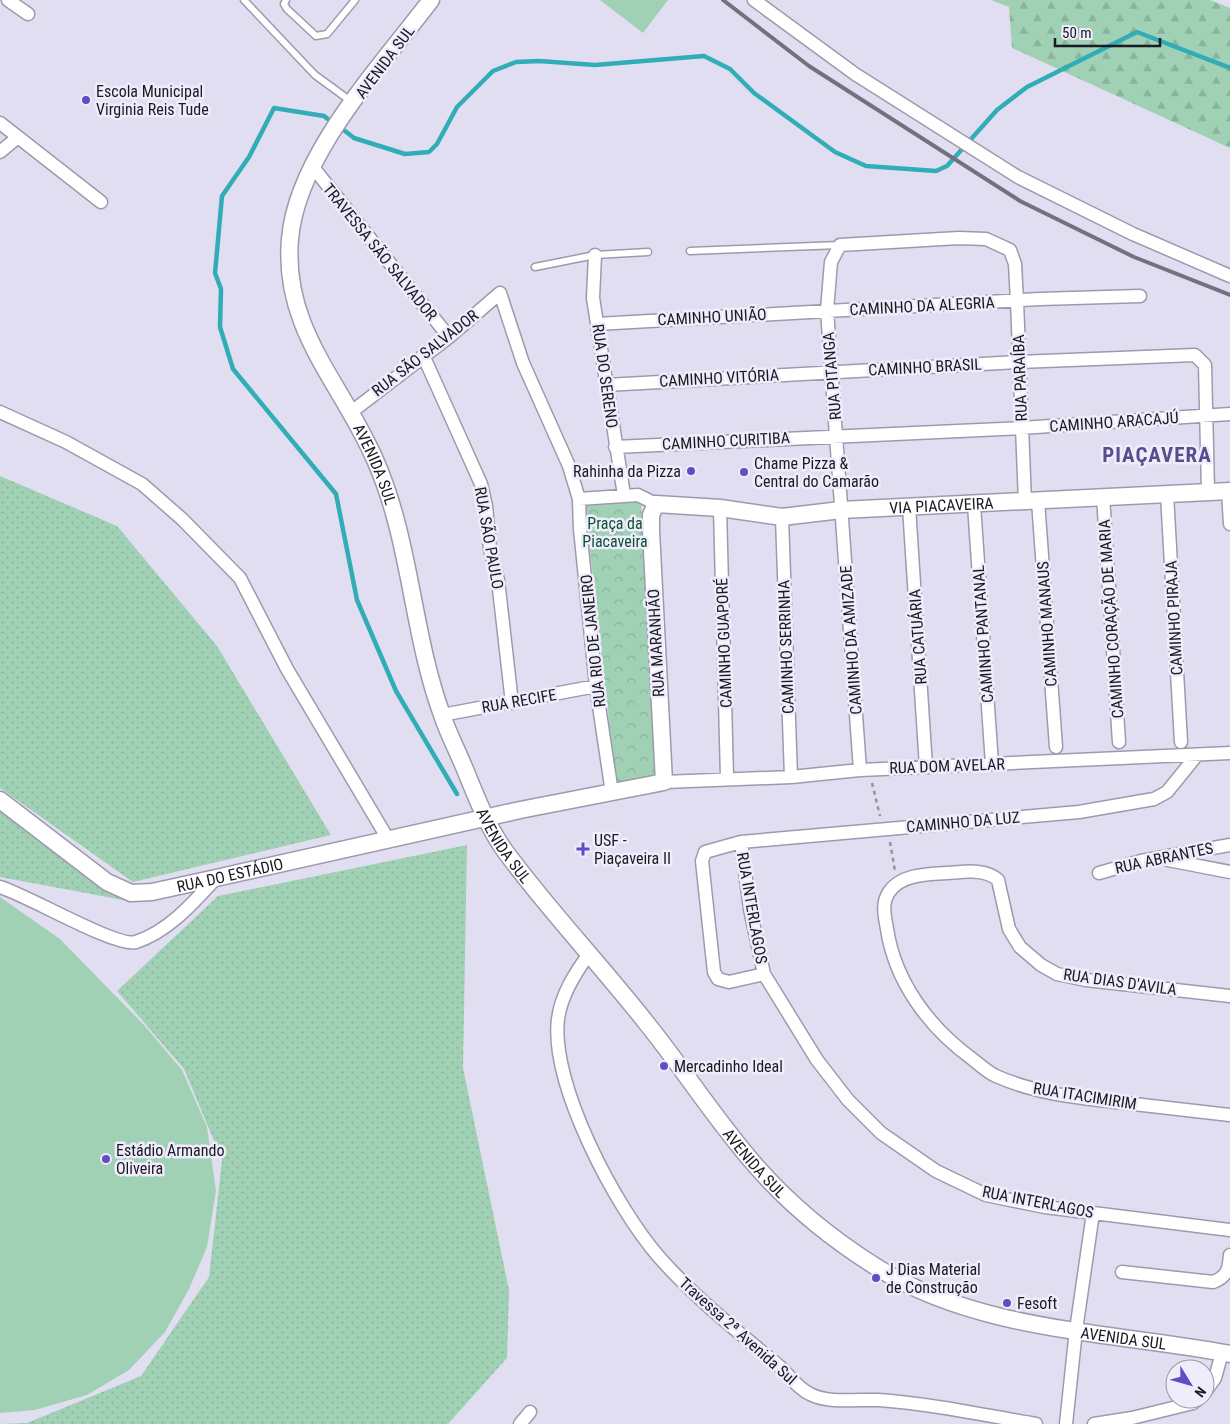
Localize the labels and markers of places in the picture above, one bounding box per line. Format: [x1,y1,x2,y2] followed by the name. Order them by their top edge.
[96,82,209,119] place label: Escola Municipal Virginia Reis Tude
[80,94,92,106] marker: Escola Municipal Virginia Reis Tude
[754,454,879,491] place label: Chame Pizza & Central do Camarão
[573,462,681,481] place label: Rahinha da Pizza
[685,465,697,477] marker: Rahinha da Pizza
[738,466,750,478] marker: Chame Pizza & Central do Camarão
[594,831,671,868] place label: USF - Piaçaveira II
[576,842,590,856] marker: USF - Piaçaveira II
[674,1057,783,1076] place label: Mercadinho Ideal
[658,1060,670,1072] marker: Mercadinho Ideal
[116,1141,225,1178] place label: Estádio Armando Oliveira
[100,1153,112,1165] marker: Estádio Armando Oliveira
[886,1260,981,1297] place label: J Dias Material de Construção
[870,1272,882,1284] marker: J Dias Material de Construção
[1017,1294,1057,1313] place label: Fesoft
[1001,1297,1013,1309] marker: Fesoft

